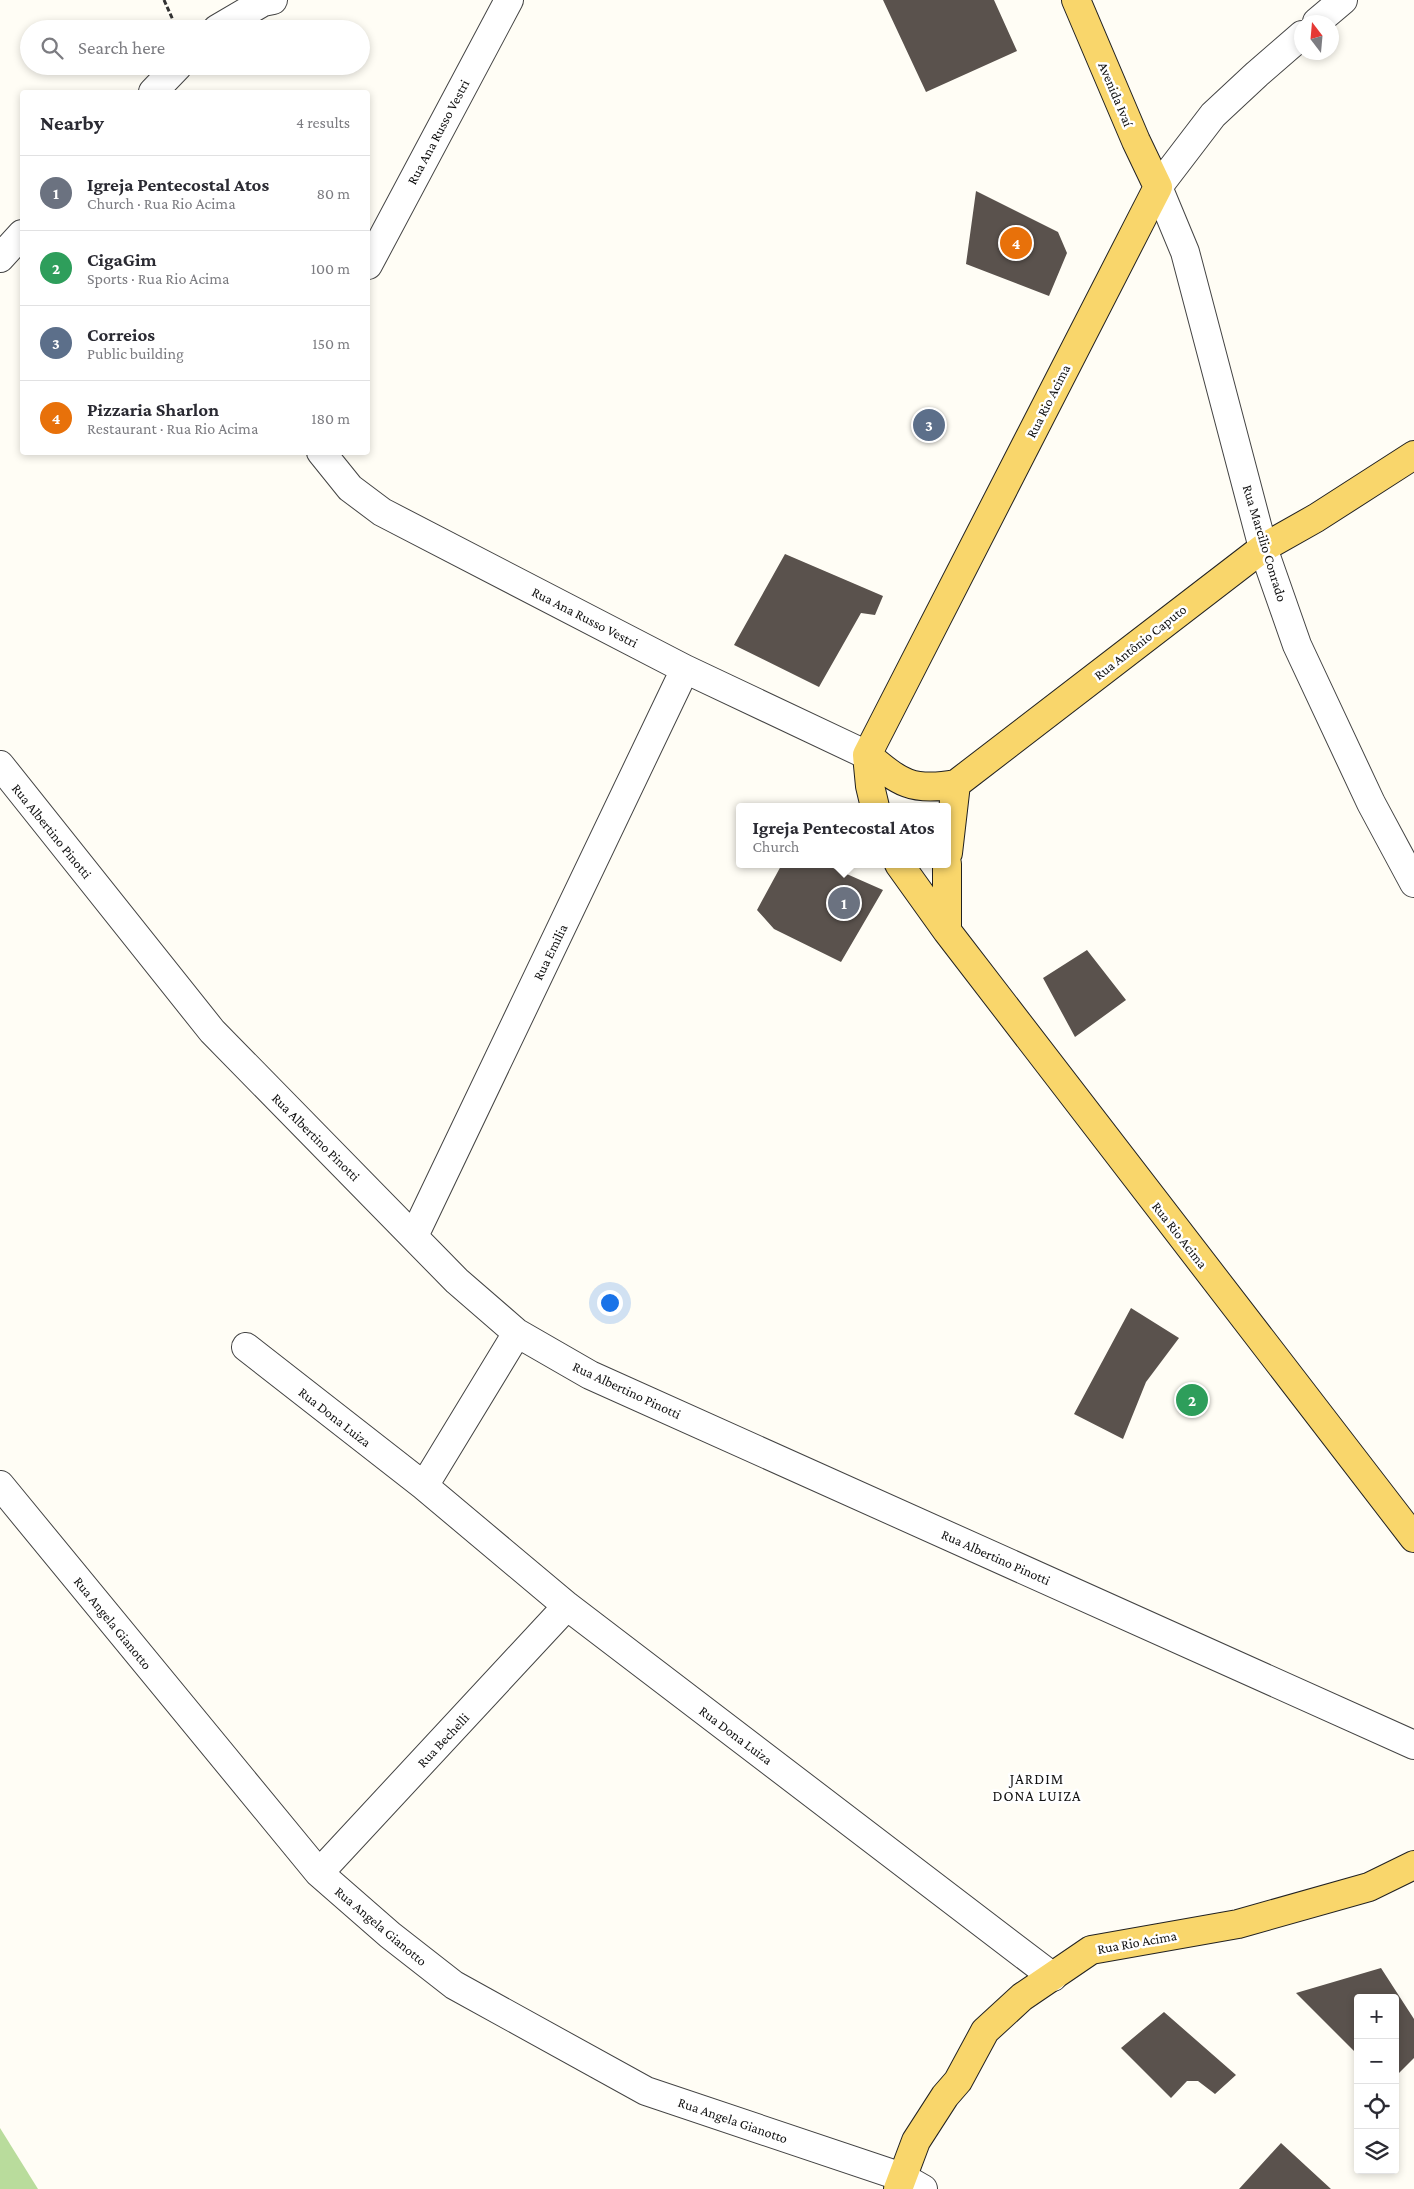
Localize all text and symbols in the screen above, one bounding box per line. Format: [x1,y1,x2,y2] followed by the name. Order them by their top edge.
[1294,15,1339,60] north arrow
[20,20,370,75] search box
[38,34,66,62] icon: search
[78,37,165,58] text: Search here
[1095,59,1137,129] street label: Avenida Ivaí
[404,76,473,187] street label: Rua Ana Russo Vestri
[40,111,104,135] text: Nearby
[296,114,350,131] text: 4 results
[87,174,269,195] text: Igreja Pentecostal Atos
[53,185,59,202] text: 1
[316,185,350,202] text: 80 m
[87,195,236,212] text: Church · Rua Rio Acima
[1000,224,1032,262] pin: 4
[87,249,157,270] text: CigaGim
[52,260,60,277] text: 2
[311,260,350,277] text: 100 m
[87,270,230,287] text: Sports · Rua Rio Acima
[87,324,155,345] text: Correios
[52,335,60,352] text: 3
[312,335,350,352] text: 150 m
[87,345,184,362] text: Public building
[1023,361,1074,440] street label: Rua Rio Acima
[87,399,219,420] text: Pizzaria Sharlon
[913,406,945,444] pin: 3
[52,410,60,427] text: 4
[311,410,350,427] text: 180 m
[87,420,258,437] text: Restaurant · Rua Rio Acima
[1240,483,1290,603] street label: Rua Marcilio Conrado
[529,583,641,651] street label: Rua Ana Russo Vestri
[1091,601,1189,683] street label: Rua Antônio Caputo
[9,780,95,882] street label: Rua Albertino Pinotti
[736,803,951,868] popup
[752,817,935,838] text: Igreja Pentecostal Atos
[752,838,799,855] text: Church
[828,884,860,922] pin: 1
[530,921,571,983] street label: Rua Emilia
[269,1090,363,1184] street label: Rua Albertino Pinotti
[1149,1198,1211,1272] street label: Rua Rio Acima
[597,1290,623,1316] your location
[570,1358,684,1422] street label: Rua Albertino Pinotti
[1176,1381,1208,1419] pin: 2
[296,1384,375,1451] street label: Rua Dona Luiza
[939,1526,1053,1588] street label: Rua Albertino Pinotti
[71,1573,155,1673] street label: Rua Angela Gianotto
[696,1702,776,1768] street label: Rua Dona Luiza
[414,1709,472,1770] street label: Rua Bechelli
[992,1771,1082,1804] district label: JARDIM DONA LUIZA
[332,1883,430,1969] street label: Rua Angela Gianotto
[1096,1927,1178,1957] street label: Rua Rio Acima
[1354,1994,1399,2174] map controls
[1354,1994,1399,2039] button: +
[1354,2039,1399,2084] button: −
[1354,2084,1399,2129] button: locate
[676,2094,790,2146] street label: Rua Angela Gianotto
[1354,2129,1399,2174] button: layers

